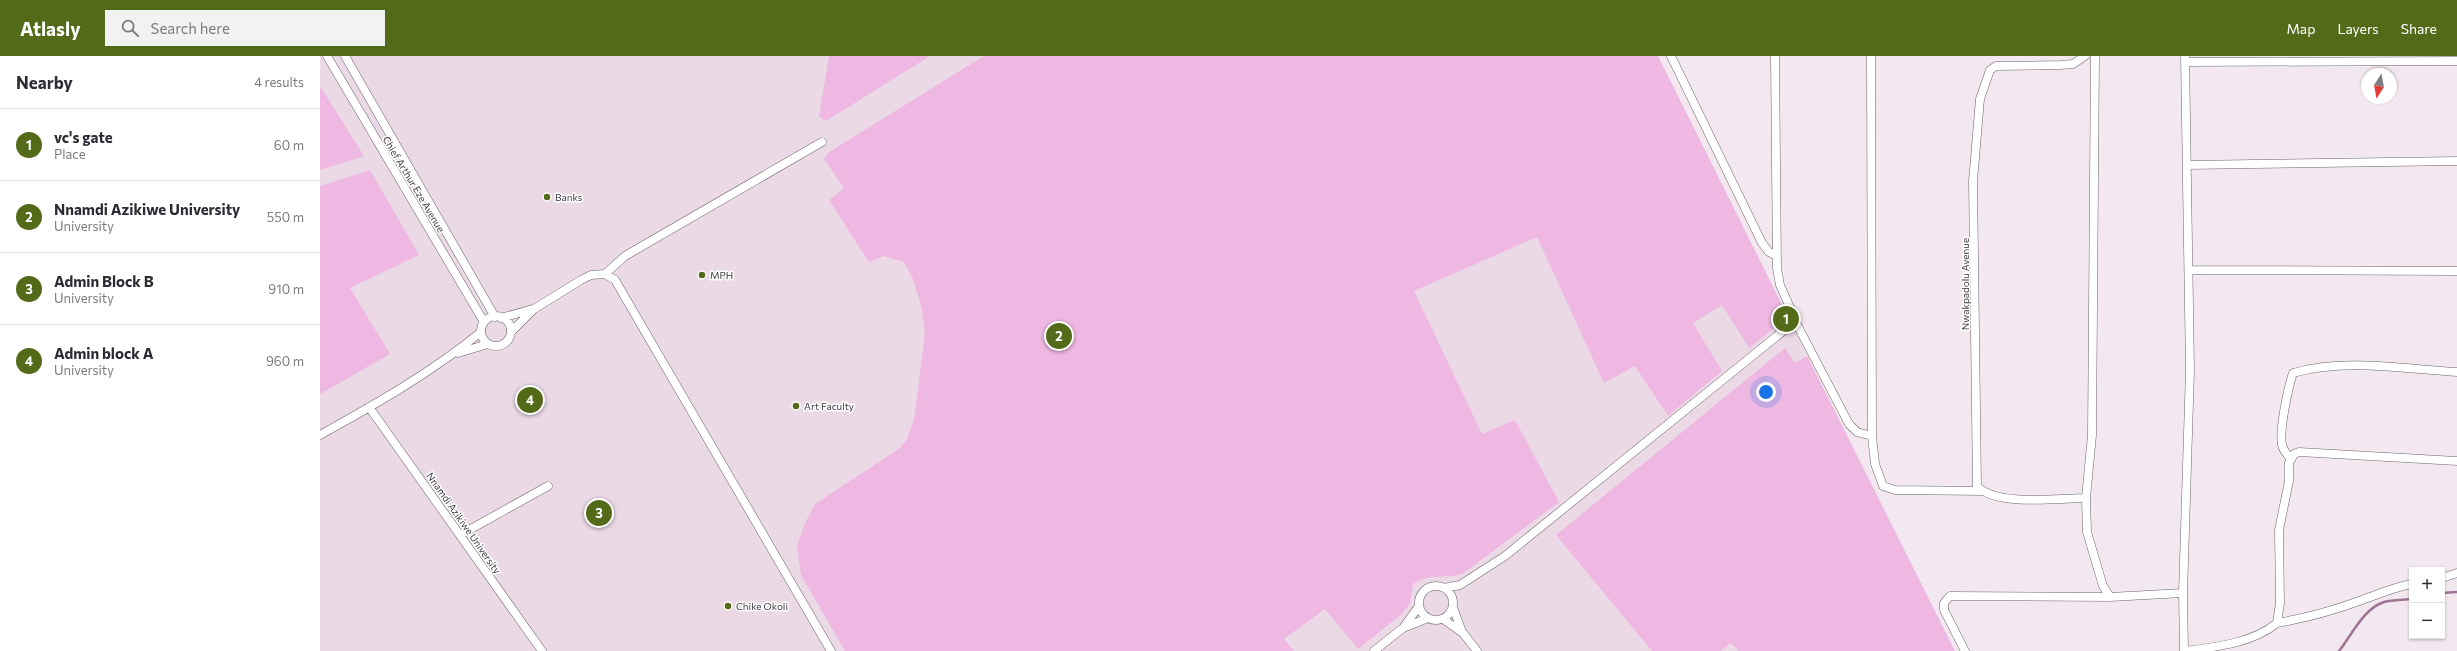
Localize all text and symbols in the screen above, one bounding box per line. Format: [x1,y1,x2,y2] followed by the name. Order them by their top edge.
[105,10,385,46] search box
[20,17,81,40] text: Atlasly
[119,17,141,39] icon: search
[151,19,230,37] text: Search here
[2287,20,2315,37] text: Map
[2337,20,2379,37] text: Layers
[2401,20,2437,37] text: Share
[2361,68,2397,104] north arrow
[16,72,73,93] text: Nearby
[254,74,304,90] text: 4 results
[54,128,113,146] text: vc's gate
[381,134,447,234] street label: Chief Arthur Eze Avenue
[26,137,32,153] text: 1
[274,137,304,153] text: 60 m
[54,146,86,162] text: Place
[555,191,583,203] place label: Banks
[542,192,552,202] marker: Banks
[54,200,240,218] text: Nnamdi Azikiwe University
[25,209,33,225] text: 2
[267,209,304,225] text: 550 m
[54,218,114,234] text: University
[1959,238,1971,330] street label: Nwakpadolu Avenue
[710,269,733,281] place label: MPH
[697,270,707,280] marker: MPH
[54,272,154,290] text: Admin Block B
[25,281,33,297] text: 3
[268,281,304,297] text: 910 m
[54,290,114,306] text: University
[1773,304,1799,334] pin: 1
[1046,321,1072,351] pin: 2
[54,344,153,362] text: Admin block A
[25,353,33,369] text: 4
[266,353,304,369] text: 960 m
[54,362,114,378] text: University
[1756,382,1776,402] your location
[517,385,543,415] pin: 4
[804,400,854,412] place label: Art Faculty
[791,401,801,411] marker: Art Faculty
[424,470,504,576] street label: Nnamdi Azikiwe University
[586,498,612,528] pin: 3
[2409,567,2445,639] map controls
[2409,567,2445,603] button: +
[736,600,788,612] place label: Chike Okoli
[723,601,733,611] marker: Chike Okoli
[2409,603,2445,639] button: −

